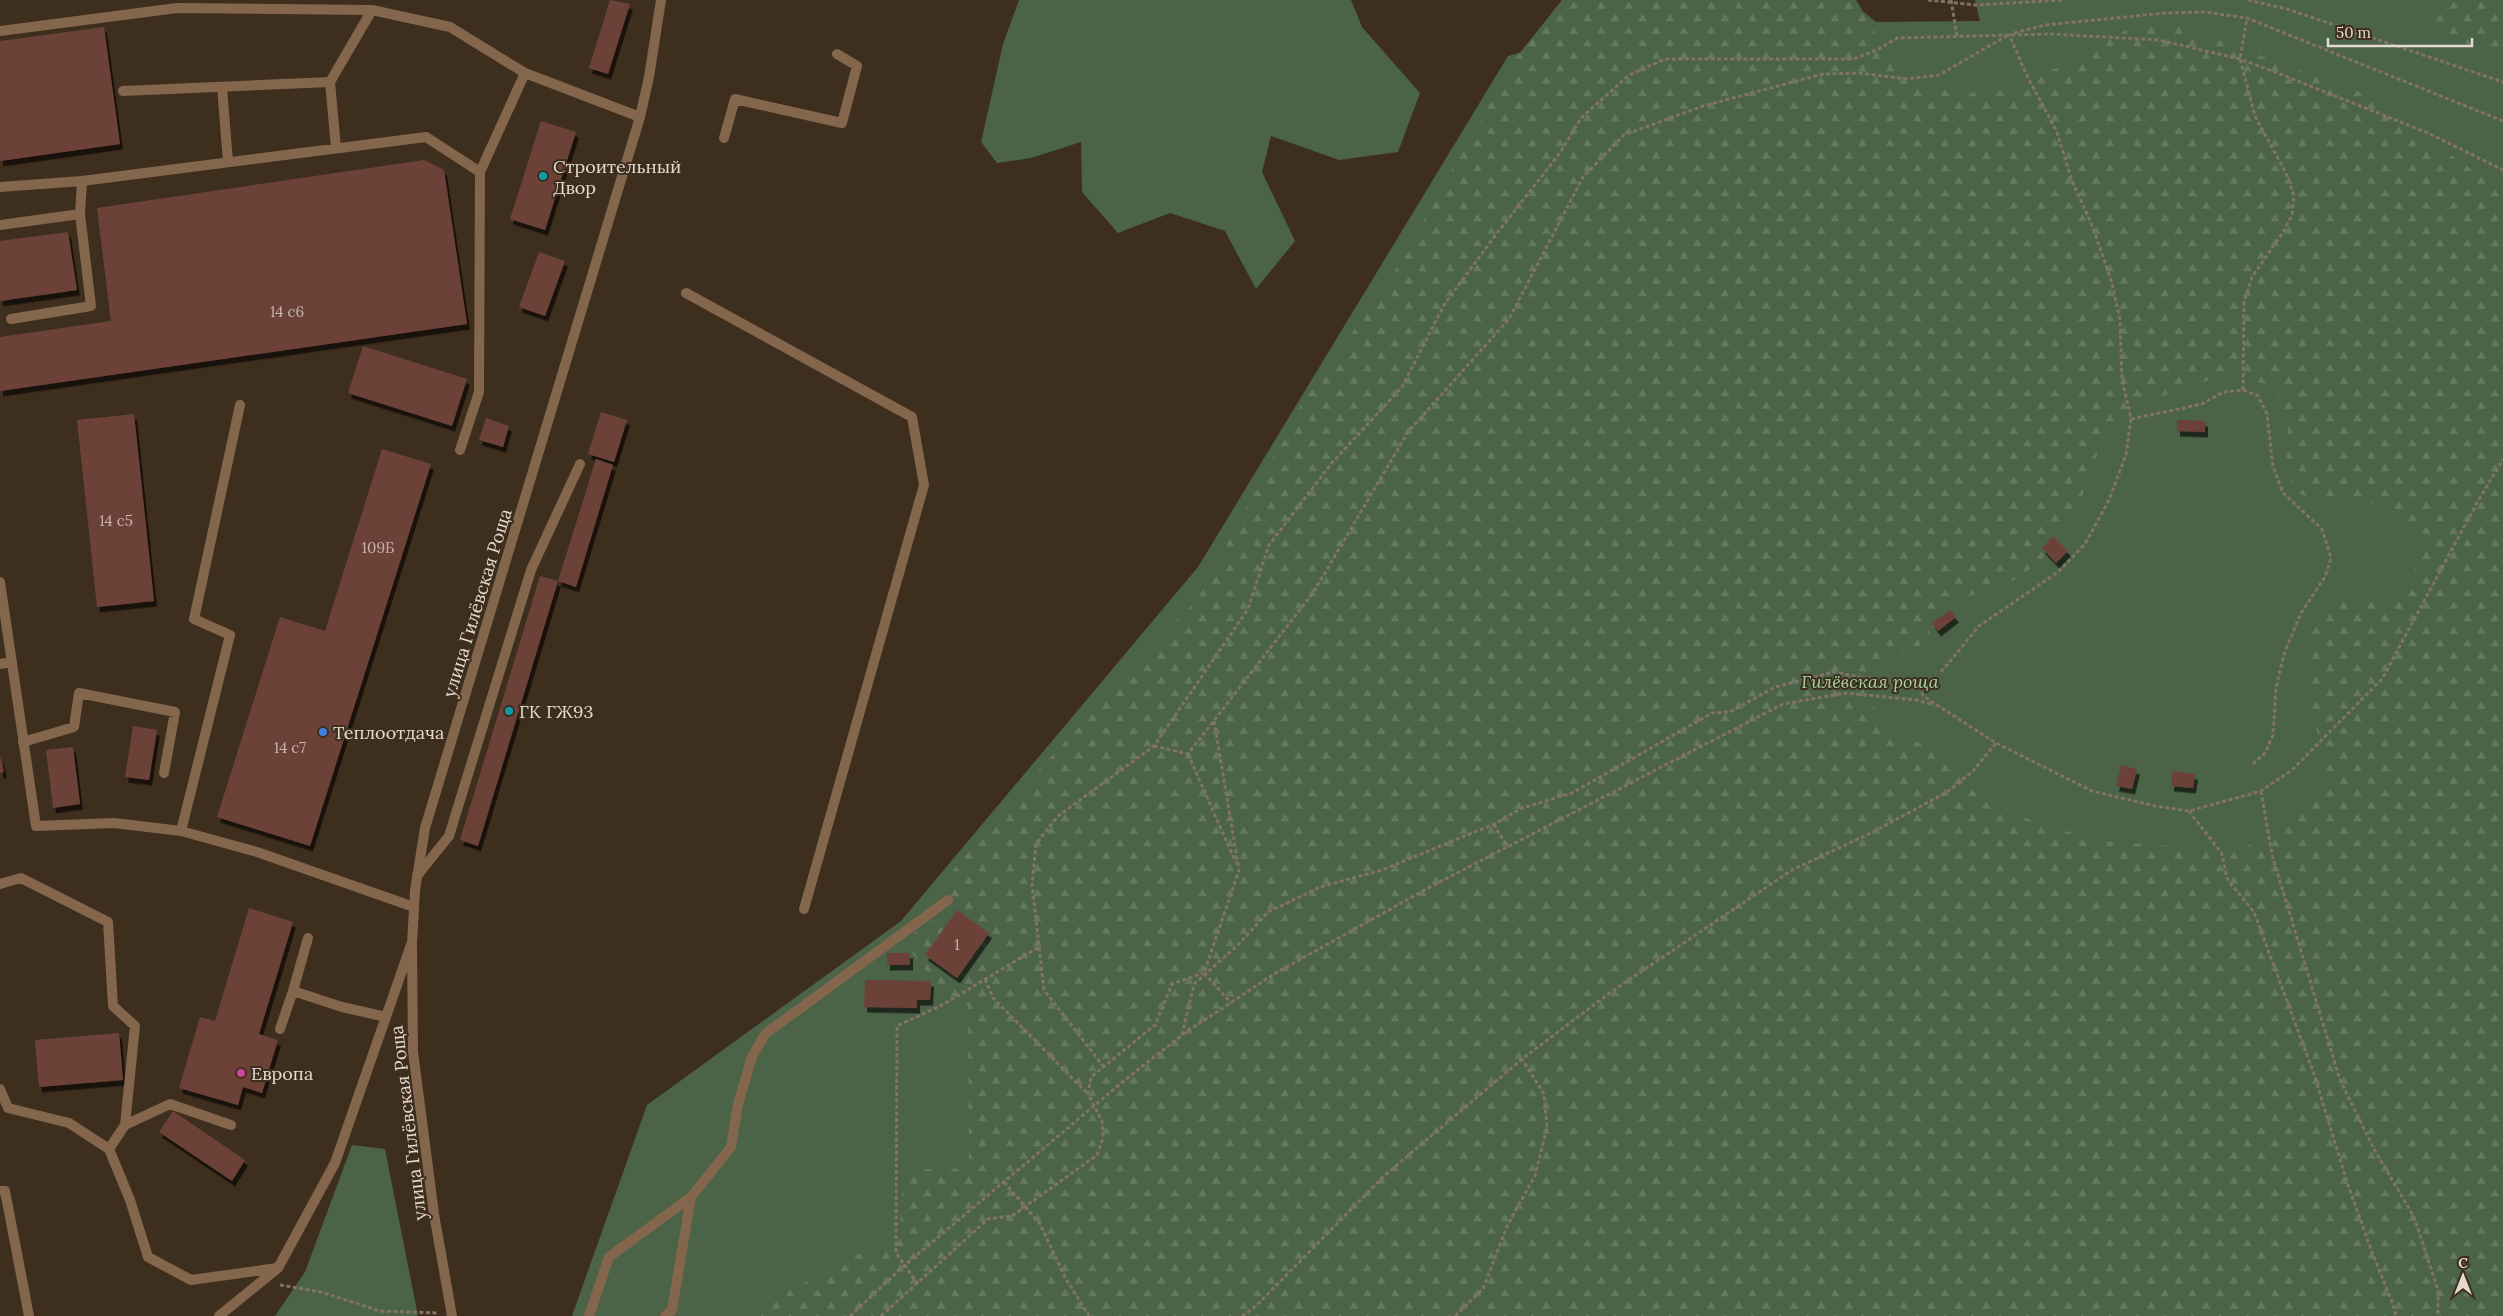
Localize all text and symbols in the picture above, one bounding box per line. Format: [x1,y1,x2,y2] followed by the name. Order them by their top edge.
[2328,15,2472,47] scale bar
[2336,23,2371,42] text: 50 m
[553,155,681,199] place label: Строительный Двор
[537,170,549,182] marker: Строительный Двор
[270,302,304,321] house number: 14 с6
[437,506,517,700] street label: улица Гилёвская Роща
[99,511,133,530] house number: 14 с5
[362,538,394,557] house number: 109Б
[1801,670,1939,693] park label: Гилёвская роща
[519,700,594,723] place label: ГК ГЖ93
[503,705,515,717] marker: ГК ГЖ93
[333,721,444,744] place label: Теплоотдача
[317,726,329,738] marker: Теплоотдача
[274,738,306,757] house number: 14 с7
[954,935,960,954] house number: 1
[385,1024,431,1222] street label: улица Гилёвская Роща
[251,1062,313,1085] place label: Европа
[235,1067,247,1079] marker: Европа
[2438,1251,2488,1301] north arrow
[2458,1254,2468,1272] text: С

